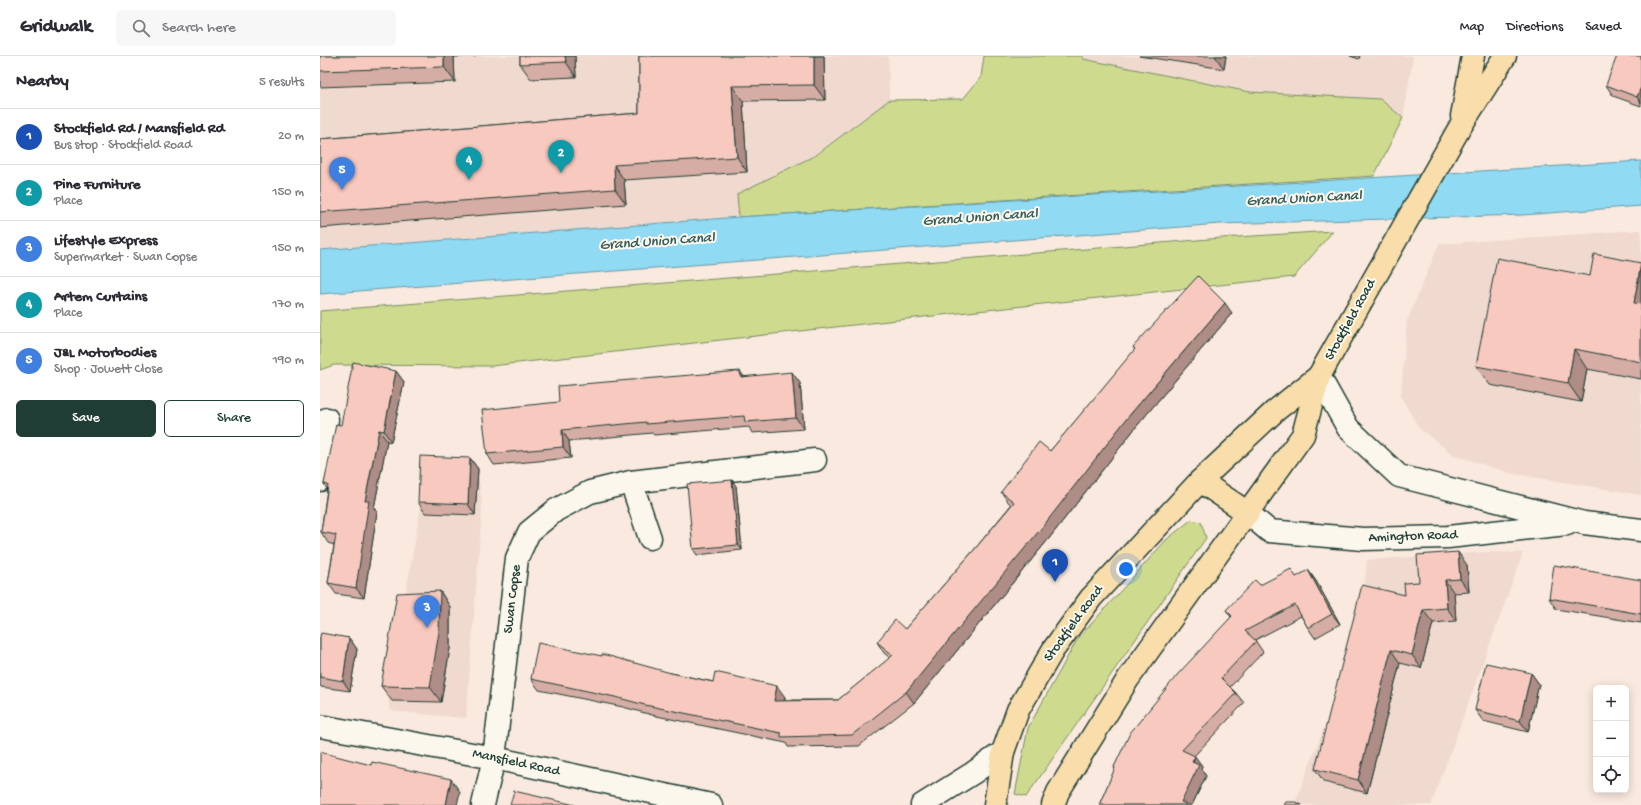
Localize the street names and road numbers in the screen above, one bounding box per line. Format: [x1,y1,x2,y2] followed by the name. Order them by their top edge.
[1322,275,1381,364] street label: Stockfield Road
[1368,527,1460,547] street label: Amington Road
[500,563,526,634] street label: Swan Copse
[1041,581,1108,665] street label: Stockfield Road
[471,745,563,781] street label: Mansfield Road

